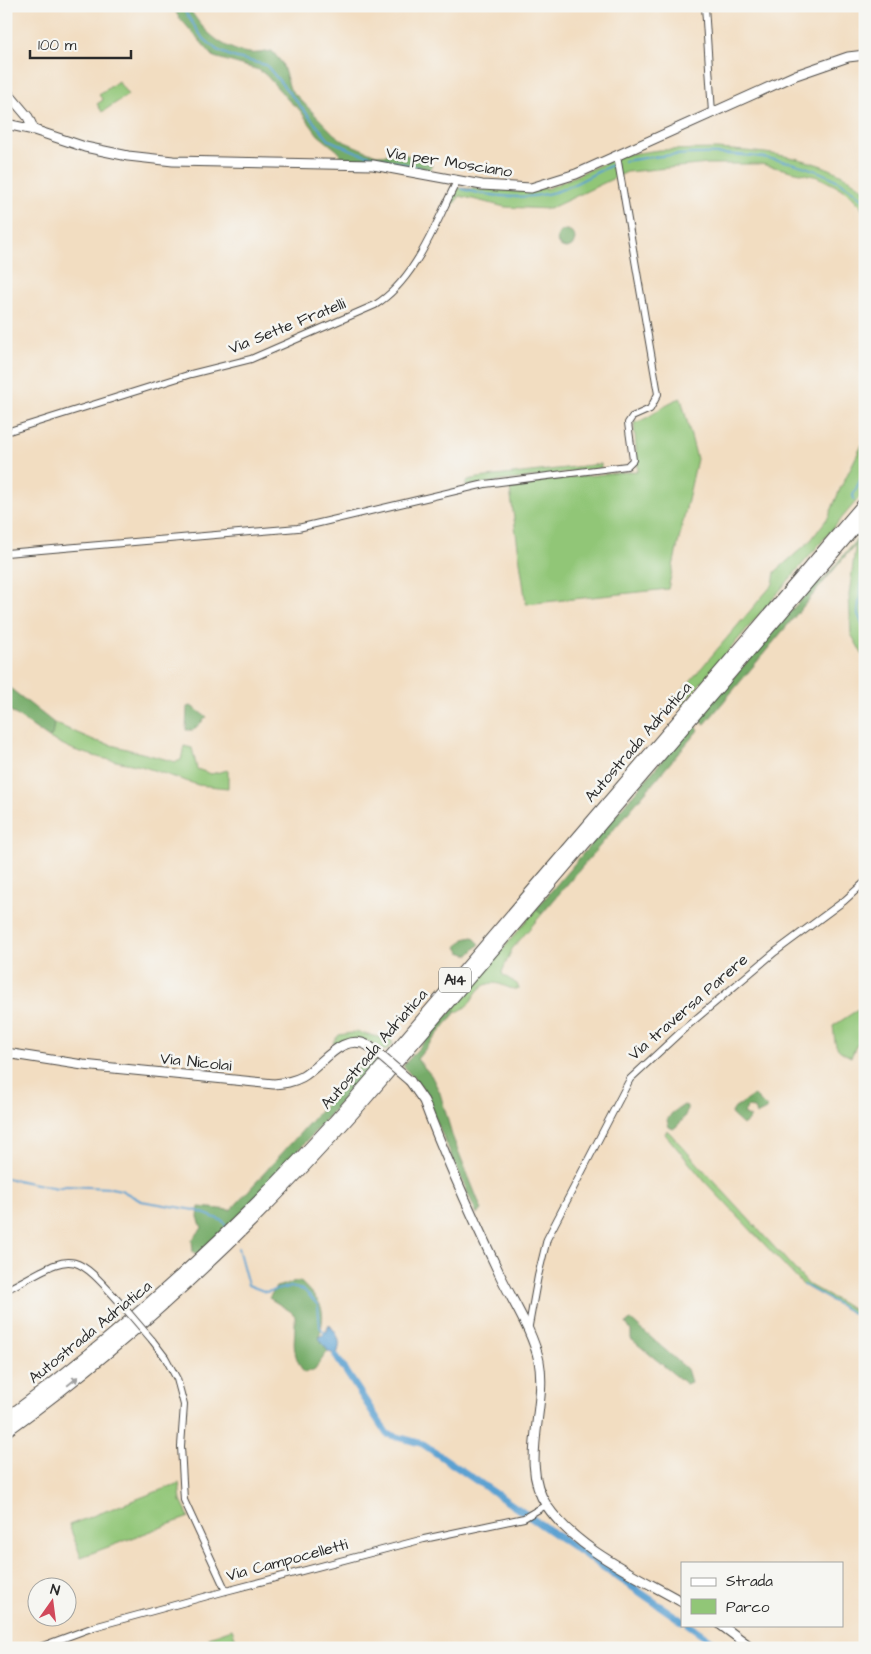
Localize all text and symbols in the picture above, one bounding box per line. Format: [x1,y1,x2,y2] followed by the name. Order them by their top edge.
[30,28,131,60] scale bar
[38,35,77,56] text: 100 m
[384,141,514,183] street label: Via per Mosciano
[225,292,349,360] street label: Via Sette Fratelli
[579,677,697,807] street label: Autostrada Adriatica
[623,949,753,1065] street label: Via traversa Parere
[439,968,471,992] road number: A14
[315,984,433,1114] street label: Autostrada Adriatica
[159,1047,233,1077] street label: Via Nicolai
[24,1275,156,1389] street label: Autostrada Adriatica
[66,1375,79,1386] one-way arrow
[224,1533,351,1587] street label: Via Campocelletti
[681,1562,844,1626] legend
[726,1571,773,1592] text: Strada
[28,1576,78,1626] north arrow
[48,1580,62,1601] text: N
[726,1597,770,1618] text: Parco

